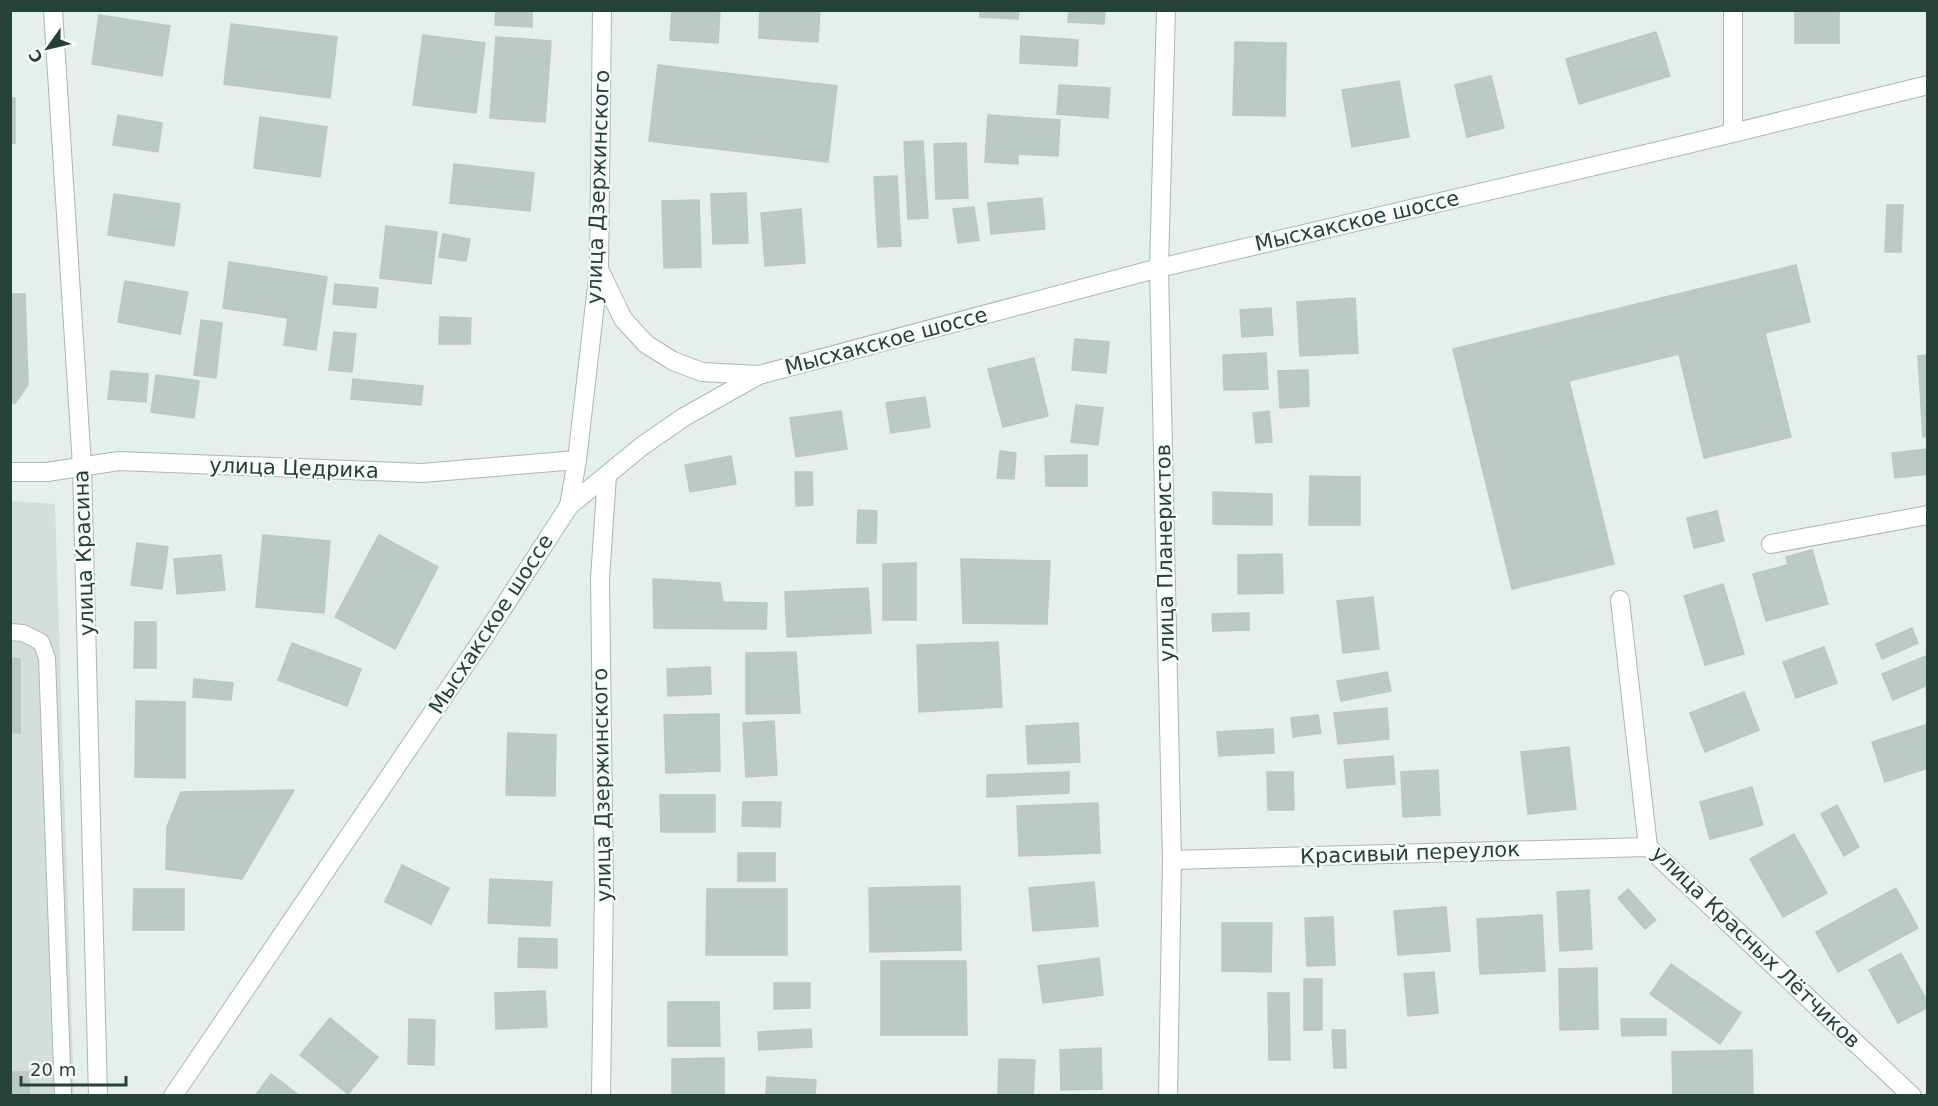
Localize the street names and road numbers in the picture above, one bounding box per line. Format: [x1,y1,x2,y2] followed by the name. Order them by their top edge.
[582,69,614,305] street label: улица Дзержинского
[1252,186,1462,256] street label: Мысхакское шоссе
[782,302,990,380] street label: Мысхакское шоссе
[1151,444,1179,662] street label: улица Планеристов
[209,453,379,483] street label: улица Цедрика
[69,470,99,636] street label: улица Красина
[424,530,558,718] street label: Мысхакское шоссе
[588,668,616,902] street label: улица Дзержинского
[1300,837,1520,869] street label: Красивый переулок
[1647,841,1865,1053] street label: улица Красных Лётчиков

